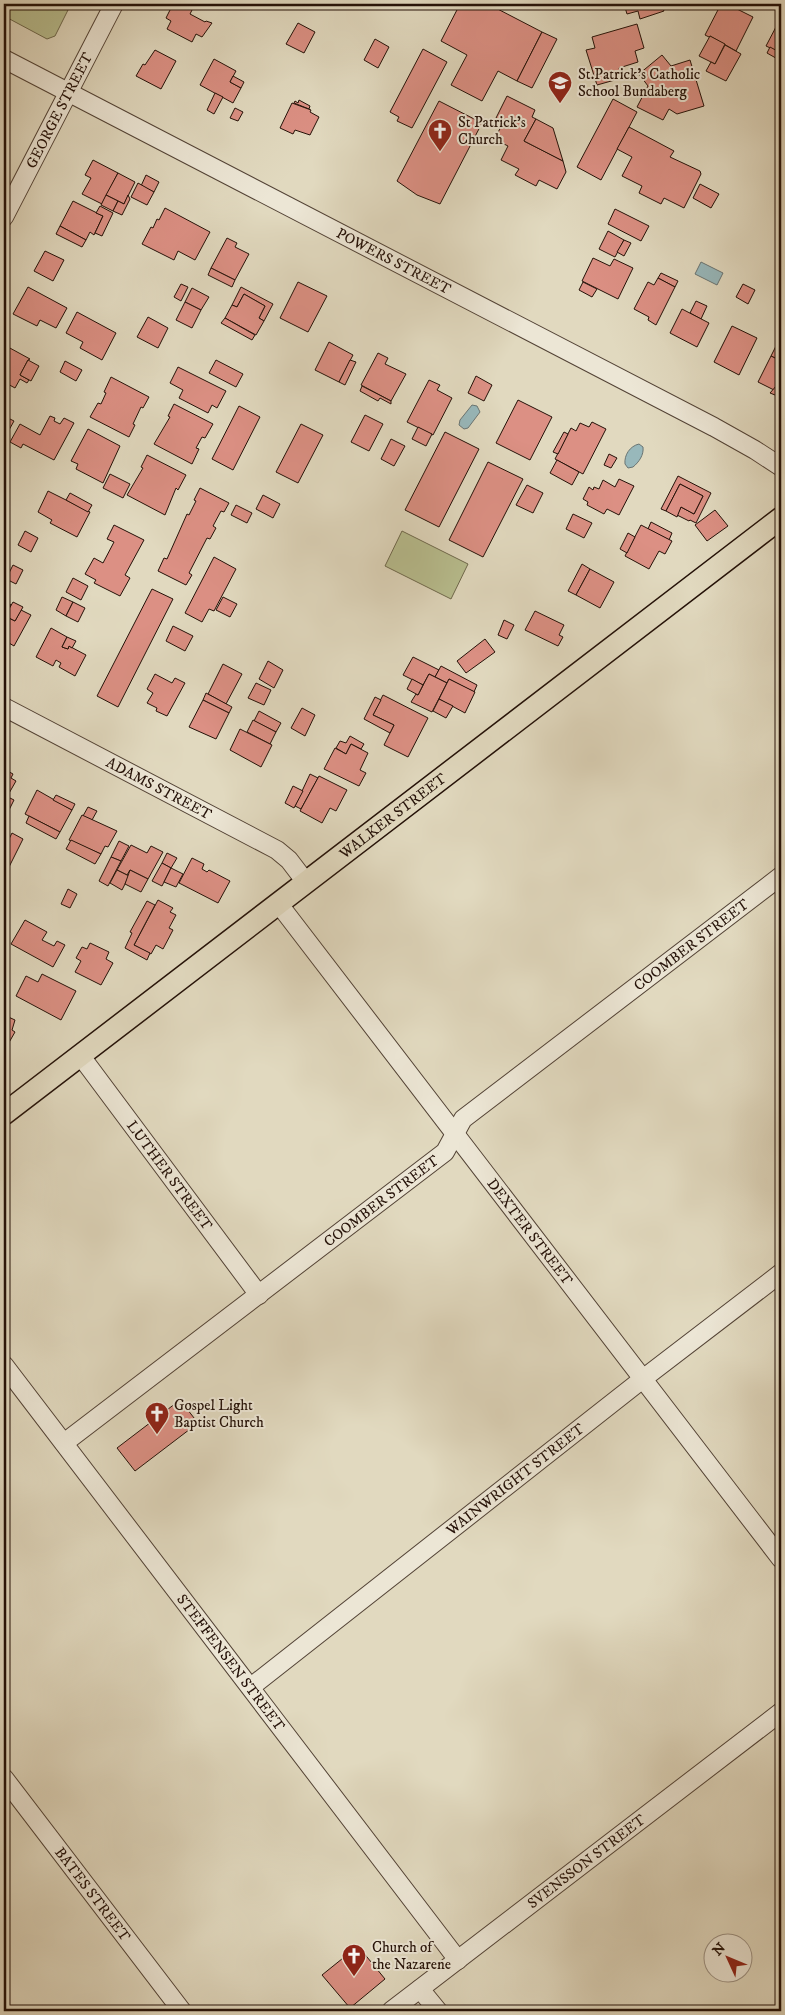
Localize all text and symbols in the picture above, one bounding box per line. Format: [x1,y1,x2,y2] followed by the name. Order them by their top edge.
[21,49,97,171] street label: GEORGE STREET
[578,65,701,101] place label: St.Patrick's Catholic School Bundaberg
[547,70,573,104] school or university icon: St.Patrick's Catholic School Bundaberg
[458,113,526,149] place label: St Patrick's Church
[427,118,453,152] church icon: St Patrick's Church
[333,223,455,299] street label: POWERS STREET
[103,753,216,824] street label: ADAMS STREET
[335,768,451,863] street label: WALKER STREET
[630,894,753,995] street label: COOMBER STREET
[123,1117,217,1234] street label: LUTHER STREET
[320,1150,443,1251] street label: COOMBER STREET
[483,1174,577,1289] street label: DEXTER STREET
[174,1396,264,1432] place label: Gospel Light Baptist Church
[144,1401,170,1435] church icon: Gospel Light Baptist Church
[441,1419,589,1540] street label: WAINWRIGHT STREET
[173,1590,289,1735] street label: STEFFENSEN STREET
[523,1810,650,1913] street label: SVENSSON STREET
[51,1843,135,1945] street label: BATES STREET
[702,1932,752,1982] north arrow
[372,1938,451,1974] place label: Church of the Nazarene
[709,1939,730,1960] text: N
[341,1943,367,1977] church icon: Church of the Nazarene

